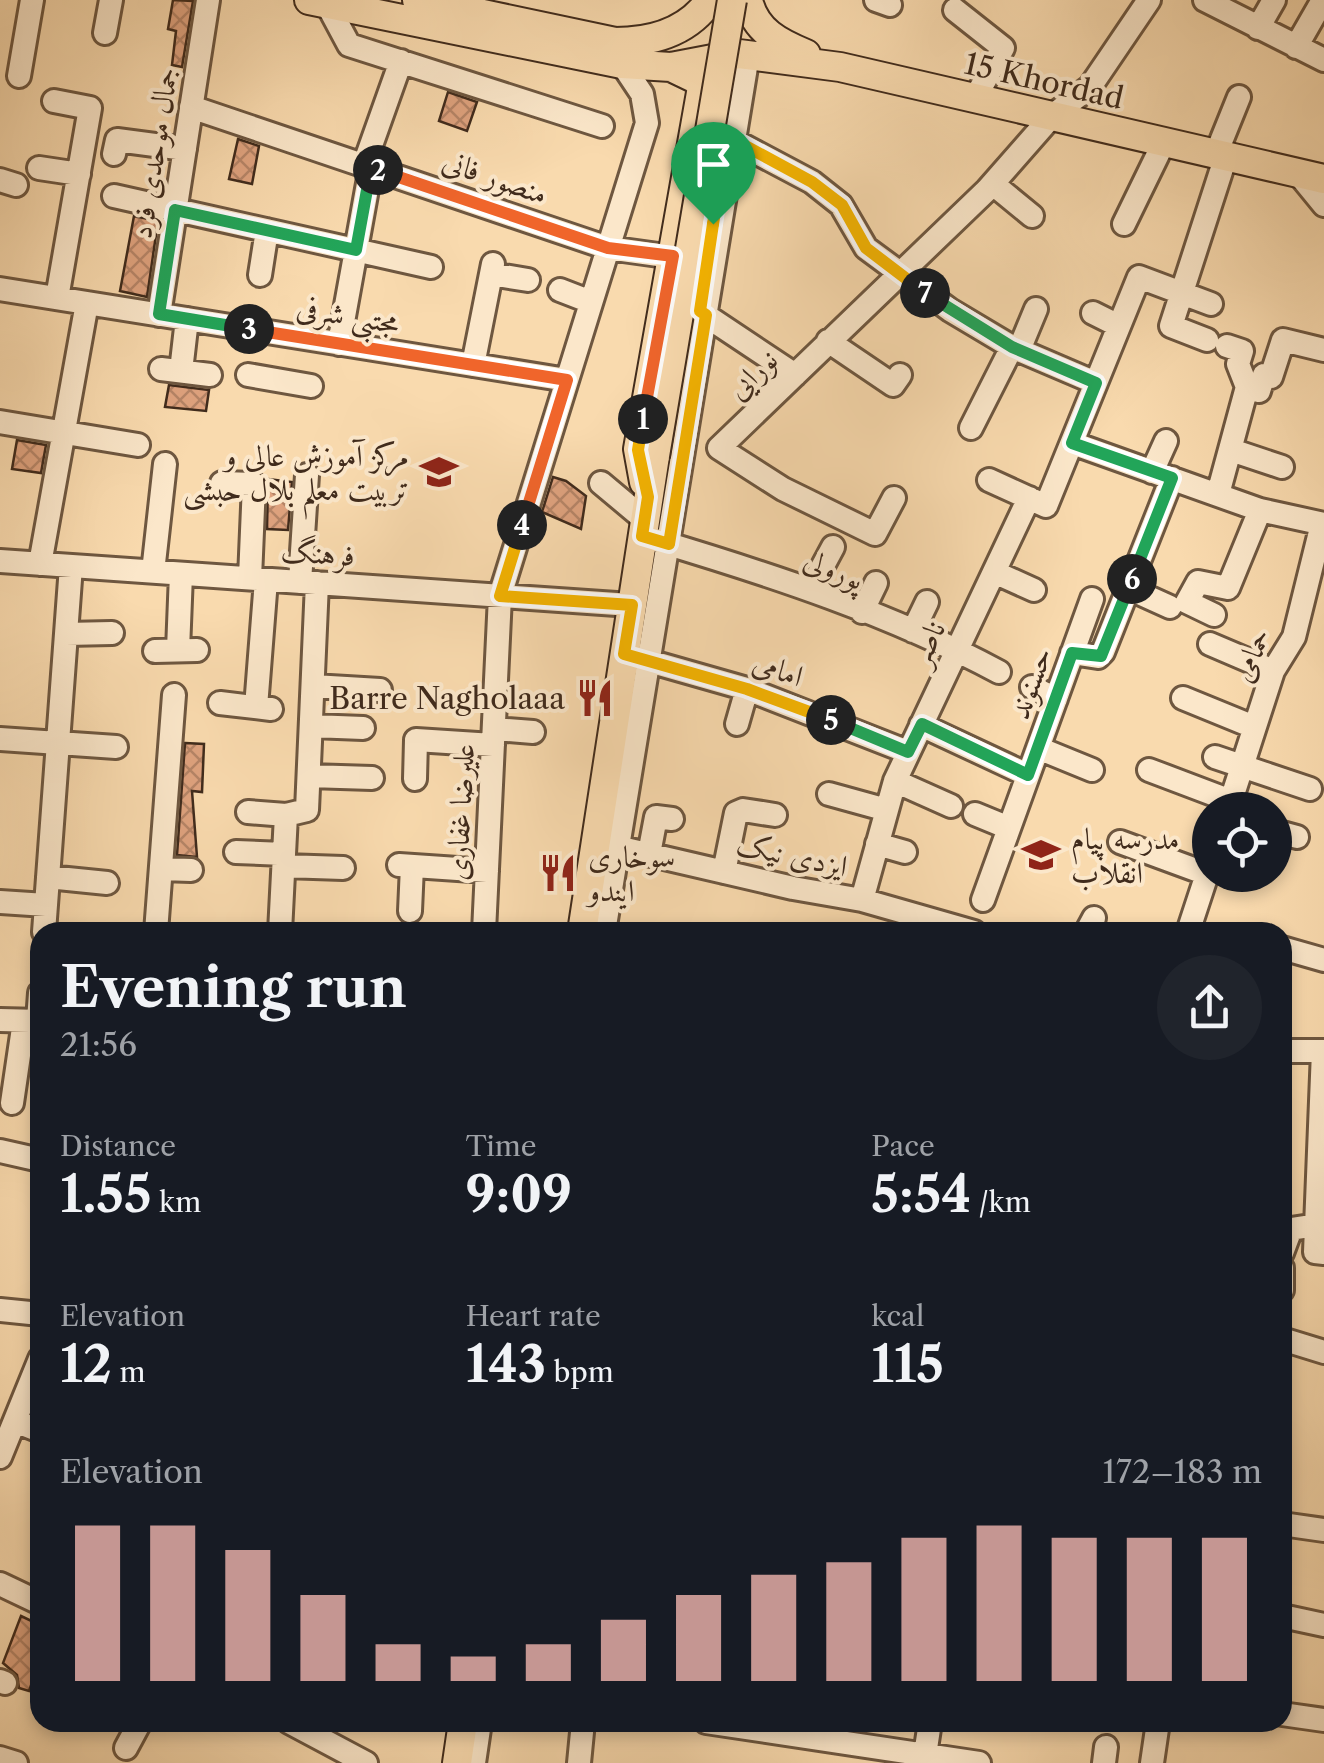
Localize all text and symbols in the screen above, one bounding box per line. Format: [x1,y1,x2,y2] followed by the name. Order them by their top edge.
[961,45,1127,117] street label: 15 Khordad
[122,65,187,241] street label: جمال موحدی فرد
[671,122,756,225] pin
[686,137,741,192] icon: arrive
[437,142,552,213] street label: منصور فانی
[353,145,403,195] pin: 2
[370,153,386,187] text: 2
[900,268,950,318] pin: 7
[918,276,932,310] text: 7
[293,289,402,347] street label: مجتبی شرفی
[224,304,274,354] pin: 3
[241,312,257,346] text: 3
[719,341,787,408] street label: نورایی
[618,394,668,444] pin: 1
[637,402,649,436] text: 1
[183,437,409,520] place label: مرکز آموزش عالی و تربیت معلم بلال حبشی
[418,451,460,493] school or university icon: مرکز آموزش عالی و تربیت معلم بلال حبشی
[497,500,547,550] pin: 4
[514,508,530,542] text: 4
[280,532,356,575] street label: فرهنگ
[797,540,871,601] street label: پورولی
[1107,554,1157,604] pin: 6
[1124,562,1140,596] text: 6
[899,615,955,675] street label: ناصر
[1223,623,1279,687] street label: حمامی
[1000,642,1061,724] street label: حسنوند
[748,643,808,695] street label: امامی
[574,677,616,719] restaurant icon: Barre Nagholaaa
[329,680,565,717] place label: Barre Nagholaaa
[806,695,856,745] pin: 5
[823,703,839,737] text: 5
[438,742,482,882] street label: علیرضا غفاری
[1192,792,1292,892] map controls
[1192,792,1292,892] button: locate
[1071,820,1179,891] place label: مدرسه پیام انقلاب
[733,825,851,885] street label: ایزدی نیک
[1020,834,1062,876] school or university icon: مدرسه پیام انقلاب
[585,838,675,910] place label: سوخاری ایندو
[537,852,579,894] restaurant icon: سوخاری ایندو
[60,954,407,1021] text: Evening run
[1157,955,1262,1060] button: share
[60,1025,137,1064] text: 21:56
[60,1129,176,1163] text: Distance
[466,1129,536,1163] text: Time
[871,1129,935,1163] text: Pace
[60,1163,152,1225] text: 1.55
[466,1163,572,1225] text: 9:09
[871,1163,971,1225] text: 5:54
[152,1185,201,1219] text: km
[971,1185,1031,1219] text: /km
[60,1299,185,1333] text: Elevation
[466,1299,601,1333] text: Heart rate
[871,1299,924,1333] text: kcal
[60,1333,112,1395] text: 12
[466,1333,546,1395] text: 143
[871,1333,944,1395] text: 115
[112,1355,146,1389] text: m
[546,1355,614,1389] text: bpm
[60,1452,203,1491] text: Elevation
[1103,1452,1262,1491] text: 172–183 m

